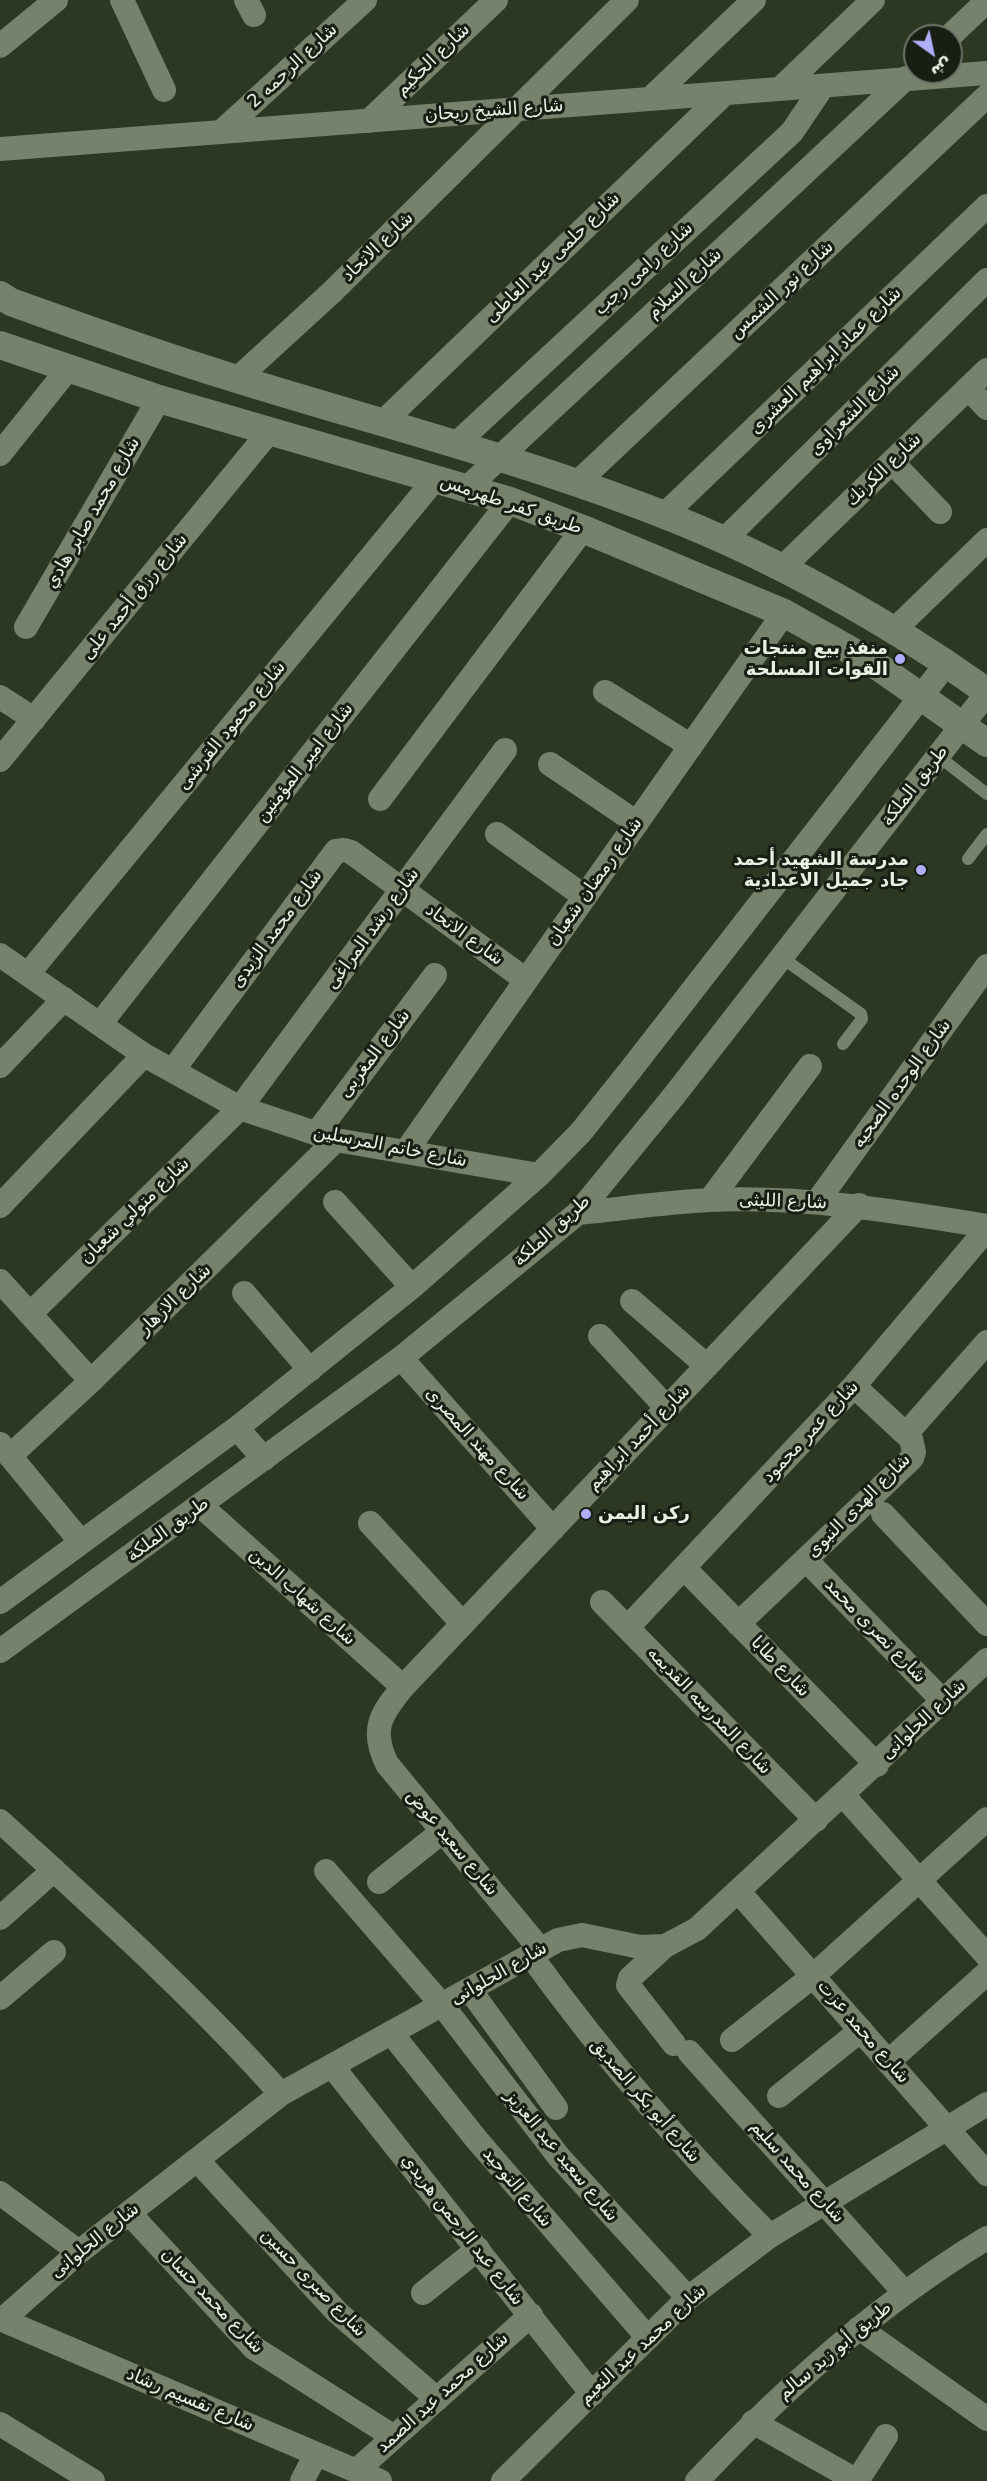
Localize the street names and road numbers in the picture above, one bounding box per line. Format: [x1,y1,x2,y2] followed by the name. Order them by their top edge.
[244,19,342,113] street label: شارع الرحمه 2
[391,19,475,101] street label: شارع الحكيم
[424,95,564,127] street label: شارع الشيخ ريحان
[481,188,625,328] street label: شارع حلمى عبد العاطى
[338,208,418,286] street label: شارع الاتحاد
[590,218,698,320] street label: شارع رامى رجب
[726,236,838,344] street label: شارع نور الشمس
[643,244,727,324] street label: شارع السلام
[746,283,906,439] street label: شارع عماد ابراهيم العشرى
[805,361,905,461] street label: شارع الشعراوى
[842,429,926,511] street label: شارع الكرنك
[41,434,145,592] street label: شارع محمد صابر هادي
[437,471,585,539] street label: طريق كفر طهرمس
[77,530,193,664] street label: شارع رزق أحمد على
[173,657,291,795] street label: شارع محمود القرشى
[252,699,358,827] street label: شارع امير المؤمنين
[877,741,953,831] street label: طريق الملكة
[543,814,647,950] street label: شارع رمضان شعبان
[322,864,424,994] street label: شارع رشد المراغى
[227,865,327,993] street label: شارع محمد الزيدى
[421,899,507,971] street label: شارع الاتحاد
[335,1005,415,1103] street label: شارع المغربى
[848,1015,956,1153] street label: شارع الوحده الصحيه
[311,1122,469,1172] street label: شارع خاتم المرسلين
[76,1153,194,1269] street label: شارع متولي شعبان
[739,1190,827,1214] street label: شارع الليثى
[509,1191,595,1271] street label: طريق الملكة
[134,1260,216,1340] street label: شارع الازهار
[758,1377,864,1487] street label: شارع عمر محمود
[583,1380,695,1496] street label: شارع أحمد ابراهيم
[421,1383,533,1505] street label: شارع مهند المصرى
[802,1449,916,1563] street label: شارع الهدى النبوى
[123,1493,213,1567] street label: طريق الملكة
[244,1544,360,1650] street label: شارع شهاب الدين
[820,1574,930,1688] street label: شارع نصرى محمد
[746,1632,814,1702] street label: شارع طابا
[642,1643,776,1779] street label: شارع المدرسه القديمه
[877,1675,971,1765] street label: شارع الحلوانى
[401,1786,503,1900] street label: شارع سعيد عوض
[447,1938,551,2010] street label: شارع الحلوانى
[812,1976,914,2088] street label: شارع محمد عزت
[585,2035,705,2167] street label: شارع أبو بكر الصديق
[500,2086,622,2226] street label: شارع سعيد عبد العزيز
[745,2116,849,2228] street label: شارع محمد سليم
[478,2144,556,2232] street label: شارع التوحيد
[396,2150,528,2310] street label: شارع عبد الرحمن هريدي
[46,2199,144,2283] street label: شارع الحلوانى
[256,2224,370,2342] street label: شارع صبرى حسين
[156,2244,268,2358] street label: شارع محمد حسان
[575,2281,711,2409] street label: شارع محمد عبد النعيم
[774,2297,896,2405] street label: طريق أبو زيد سالم
[373,2328,513,2458] street label: شارع محمد عبد الصمد
[123,2363,257,2437] street label: شارع تقسيم رشاد

